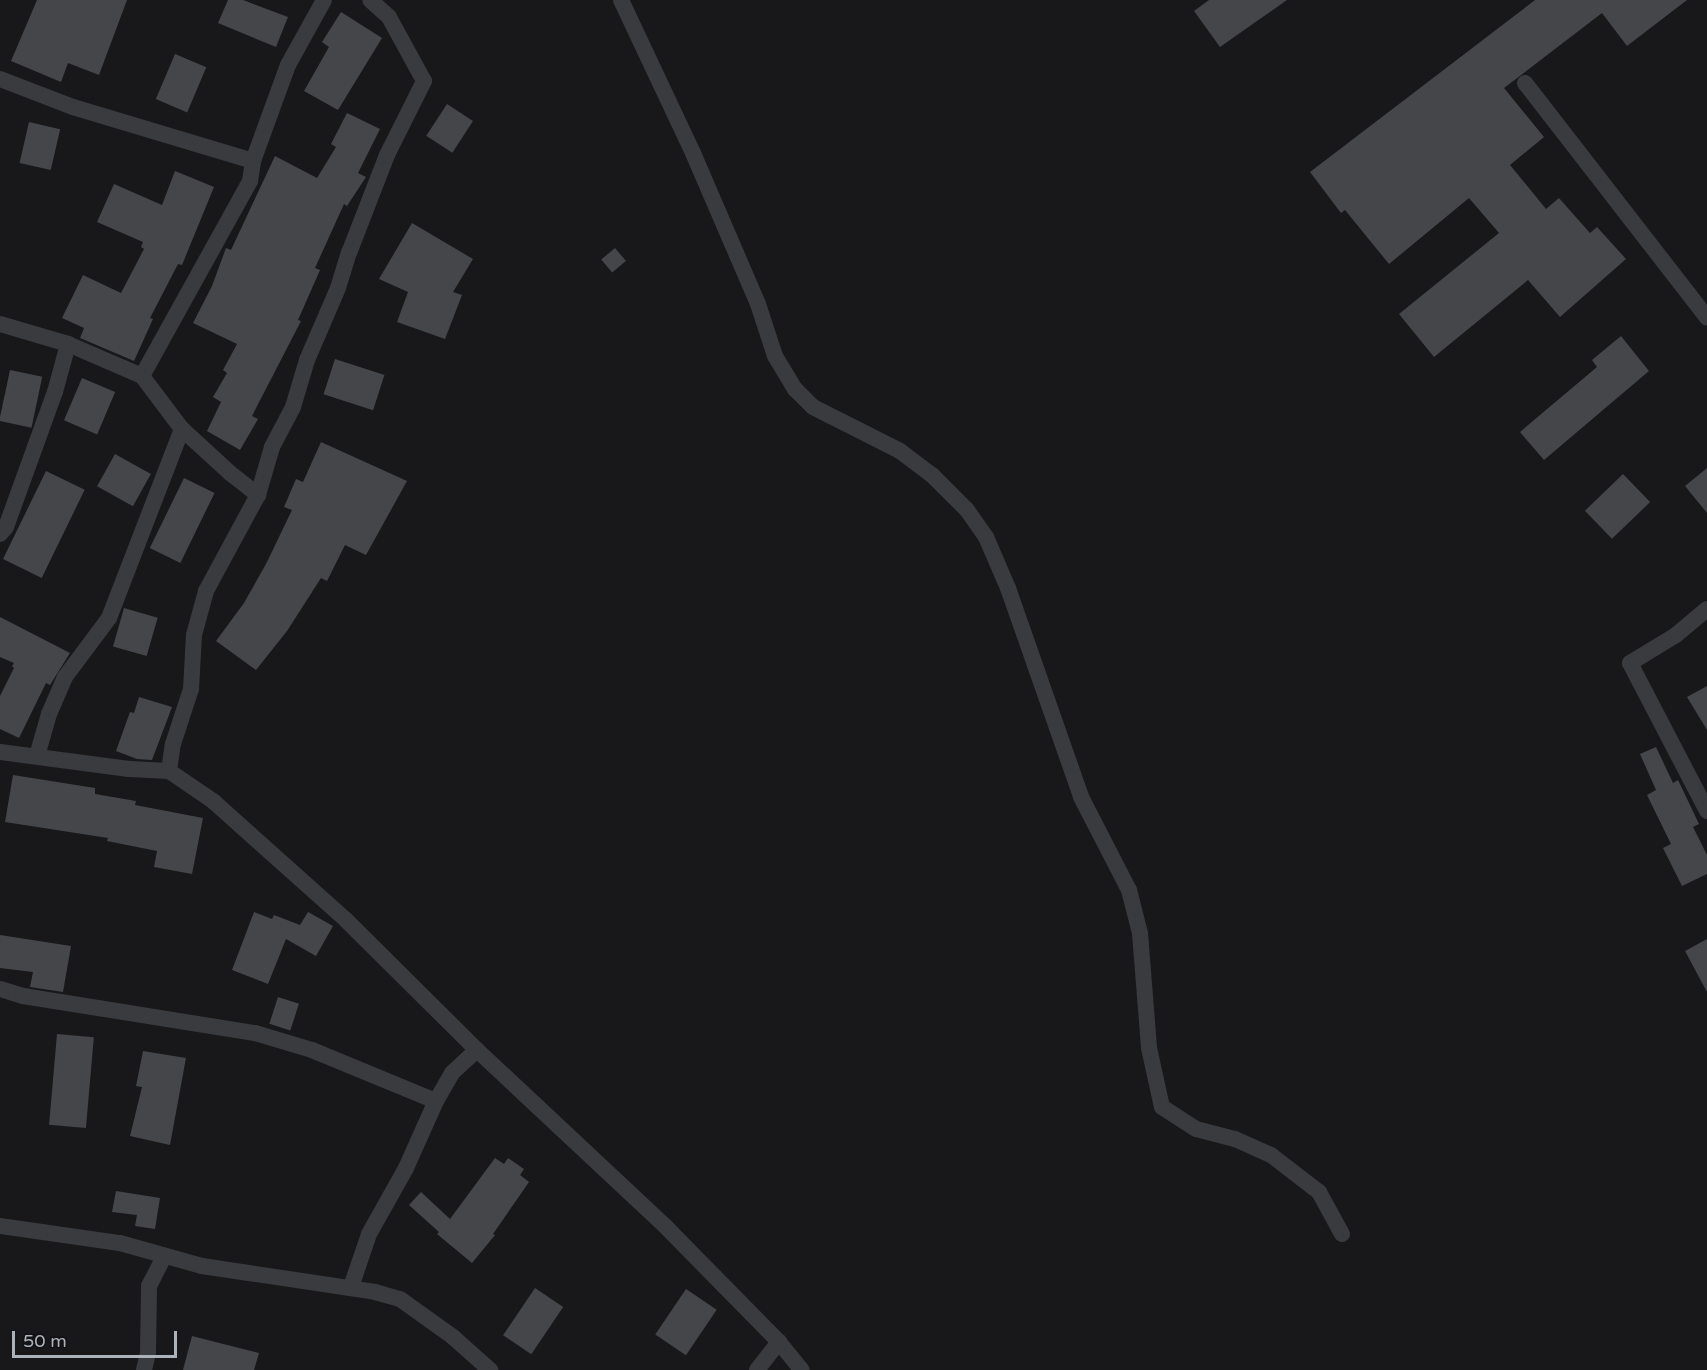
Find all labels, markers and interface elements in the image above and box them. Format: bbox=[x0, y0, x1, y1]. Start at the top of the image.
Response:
scale bar bbox=[15, 1319, 180, 1357]
text: 50 m bbox=[23, 1330, 67, 1352]

